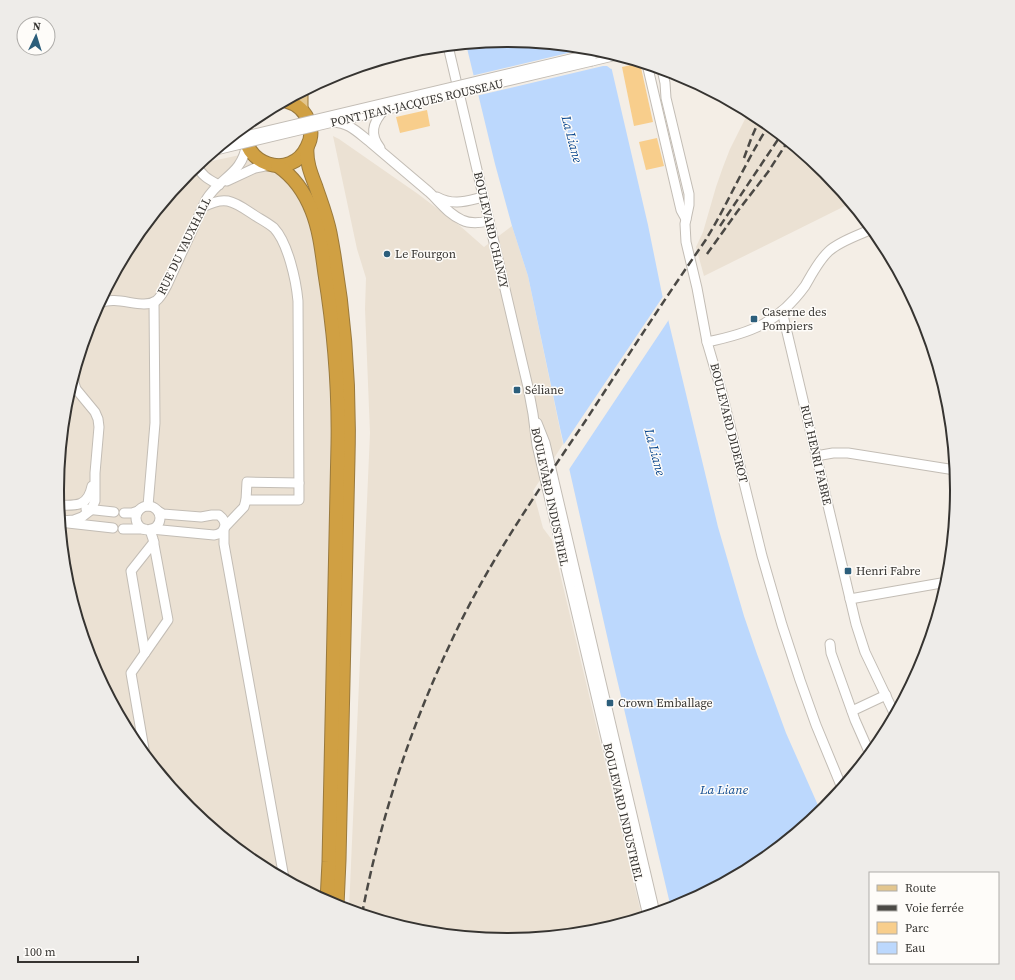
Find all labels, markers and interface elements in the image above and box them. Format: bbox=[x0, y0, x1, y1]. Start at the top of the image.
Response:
north arrow bbox=[16, 16, 56, 56]
text: N bbox=[32, 19, 41, 34]
street label: PONT JEAN-JACQUES ROUSSEAU bbox=[329, 75, 505, 131]
water label: La Liane bbox=[557, 113, 587, 165]
street label: BOULEVARD CHANZY bbox=[470, 170, 512, 290]
street label: RUE DU VAUXHALL bbox=[153, 194, 215, 298]
place label: Le Fourgon bbox=[395, 246, 456, 262]
marker: Le Fourgon bbox=[382, 249, 392, 259]
place label: Caserne des Pompiers bbox=[762, 304, 826, 334]
marker: Caserne des Pompiers bbox=[749, 314, 759, 324]
street label: BOULEVARD DIDEROT bbox=[706, 361, 752, 485]
place label: Séliane bbox=[525, 382, 564, 398]
marker: Séliane bbox=[512, 385, 522, 395]
street label: RUE HENRI FABRE bbox=[797, 403, 835, 507]
street label: BOULEVARD INDUSTRIEL bbox=[527, 426, 573, 568]
water label: La Liane bbox=[640, 426, 670, 478]
place label: Henri Fabre bbox=[856, 563, 921, 579]
marker: Henri Fabre bbox=[843, 566, 853, 576]
place label: Crown Emballage bbox=[618, 695, 713, 711]
marker: Crown Emballage bbox=[605, 698, 615, 708]
street label: BOULEVARD INDUSTRIEL bbox=[599, 741, 647, 883]
water label: La Liane bbox=[699, 781, 749, 798]
legend bbox=[869, 872, 999, 964]
text: Route bbox=[905, 880, 936, 896]
text: Voie ferrée bbox=[905, 900, 964, 916]
text: Parc bbox=[905, 920, 929, 936]
scale bar bbox=[18, 938, 138, 964]
text: Eau bbox=[905, 940, 925, 956]
text: 100 m bbox=[24, 944, 56, 960]

